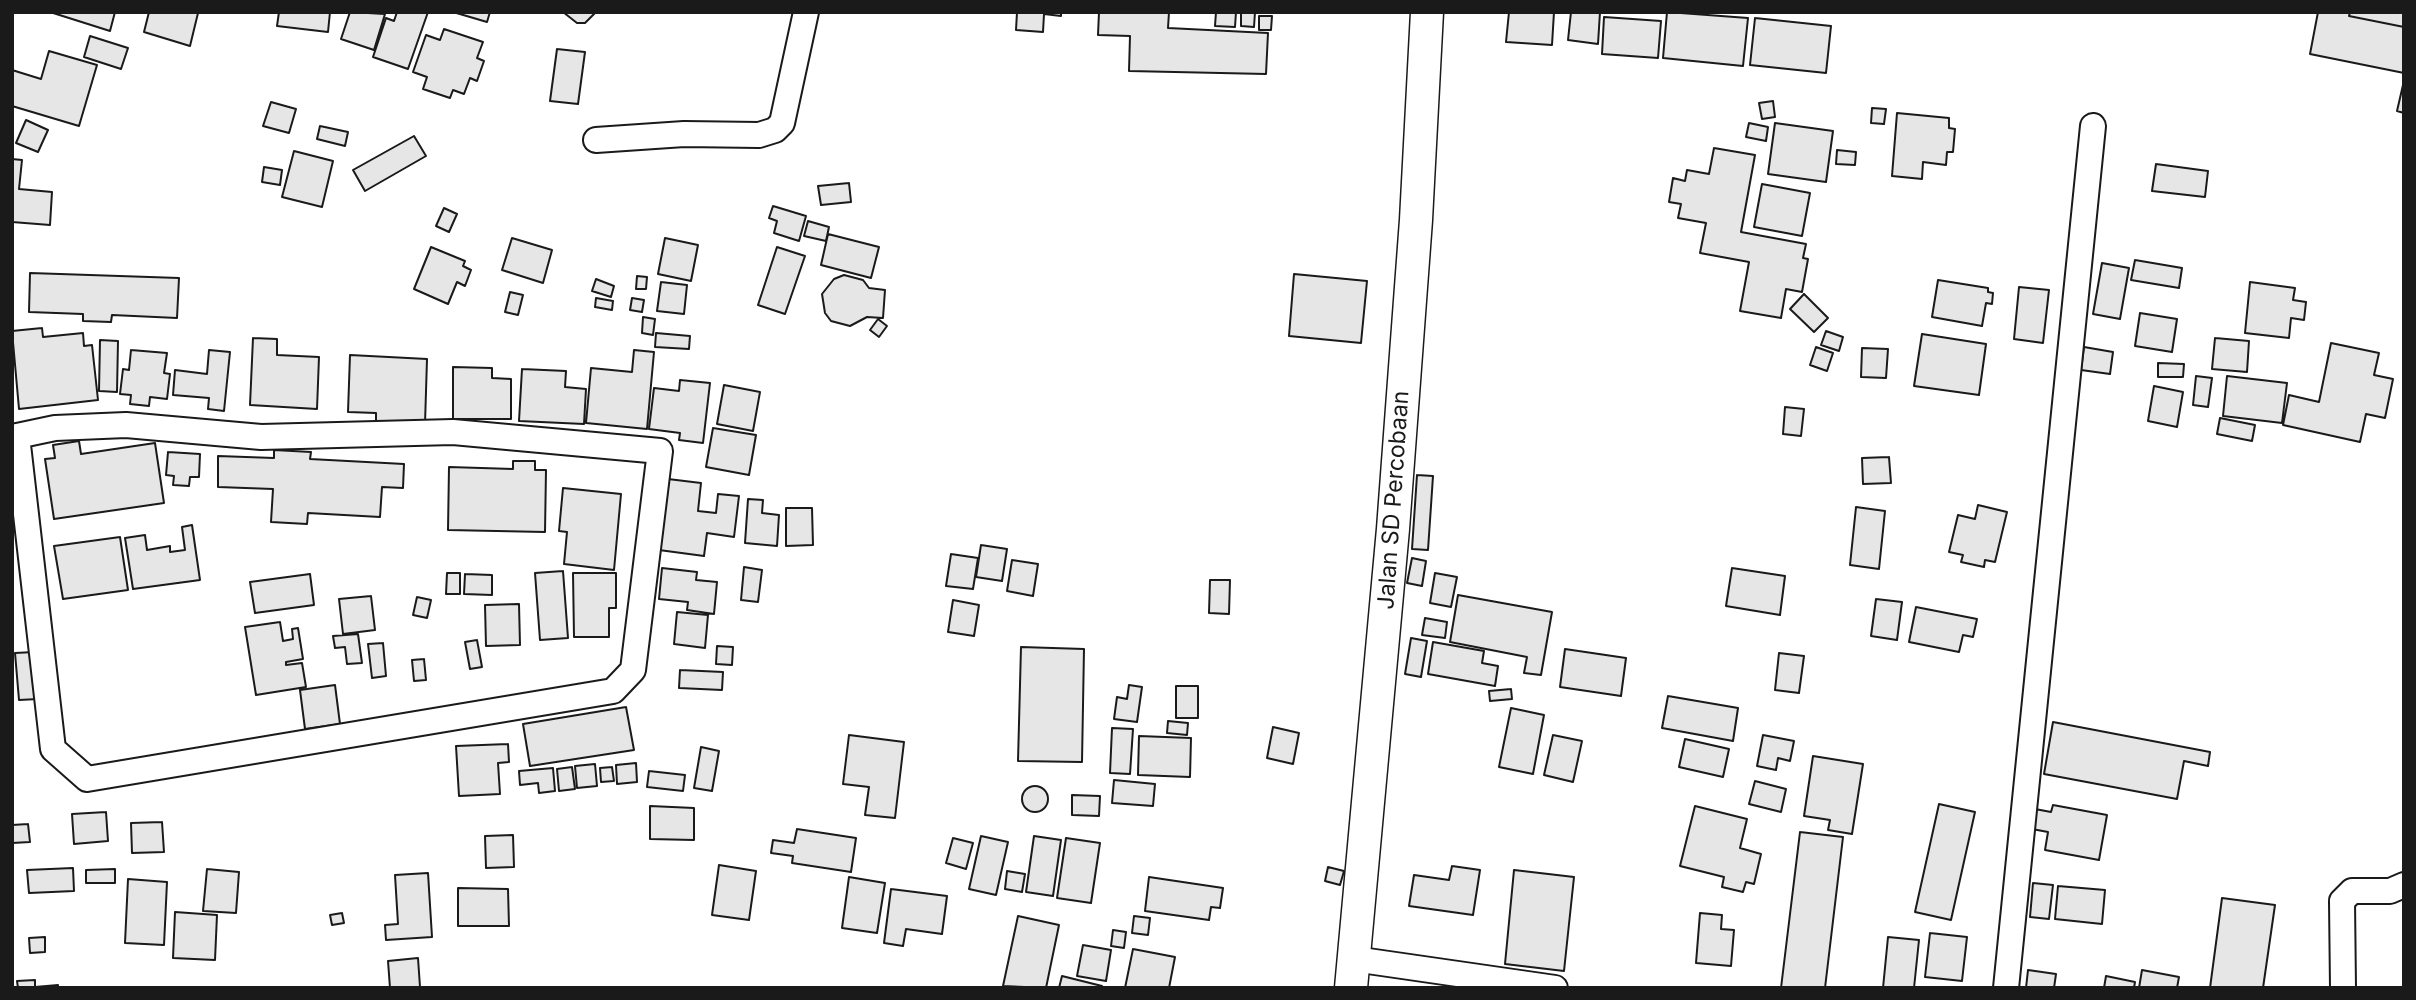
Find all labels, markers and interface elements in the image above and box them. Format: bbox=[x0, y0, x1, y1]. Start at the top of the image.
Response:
street label: Jalan SD Percobaan bbox=[1373, 390, 1415, 610]

